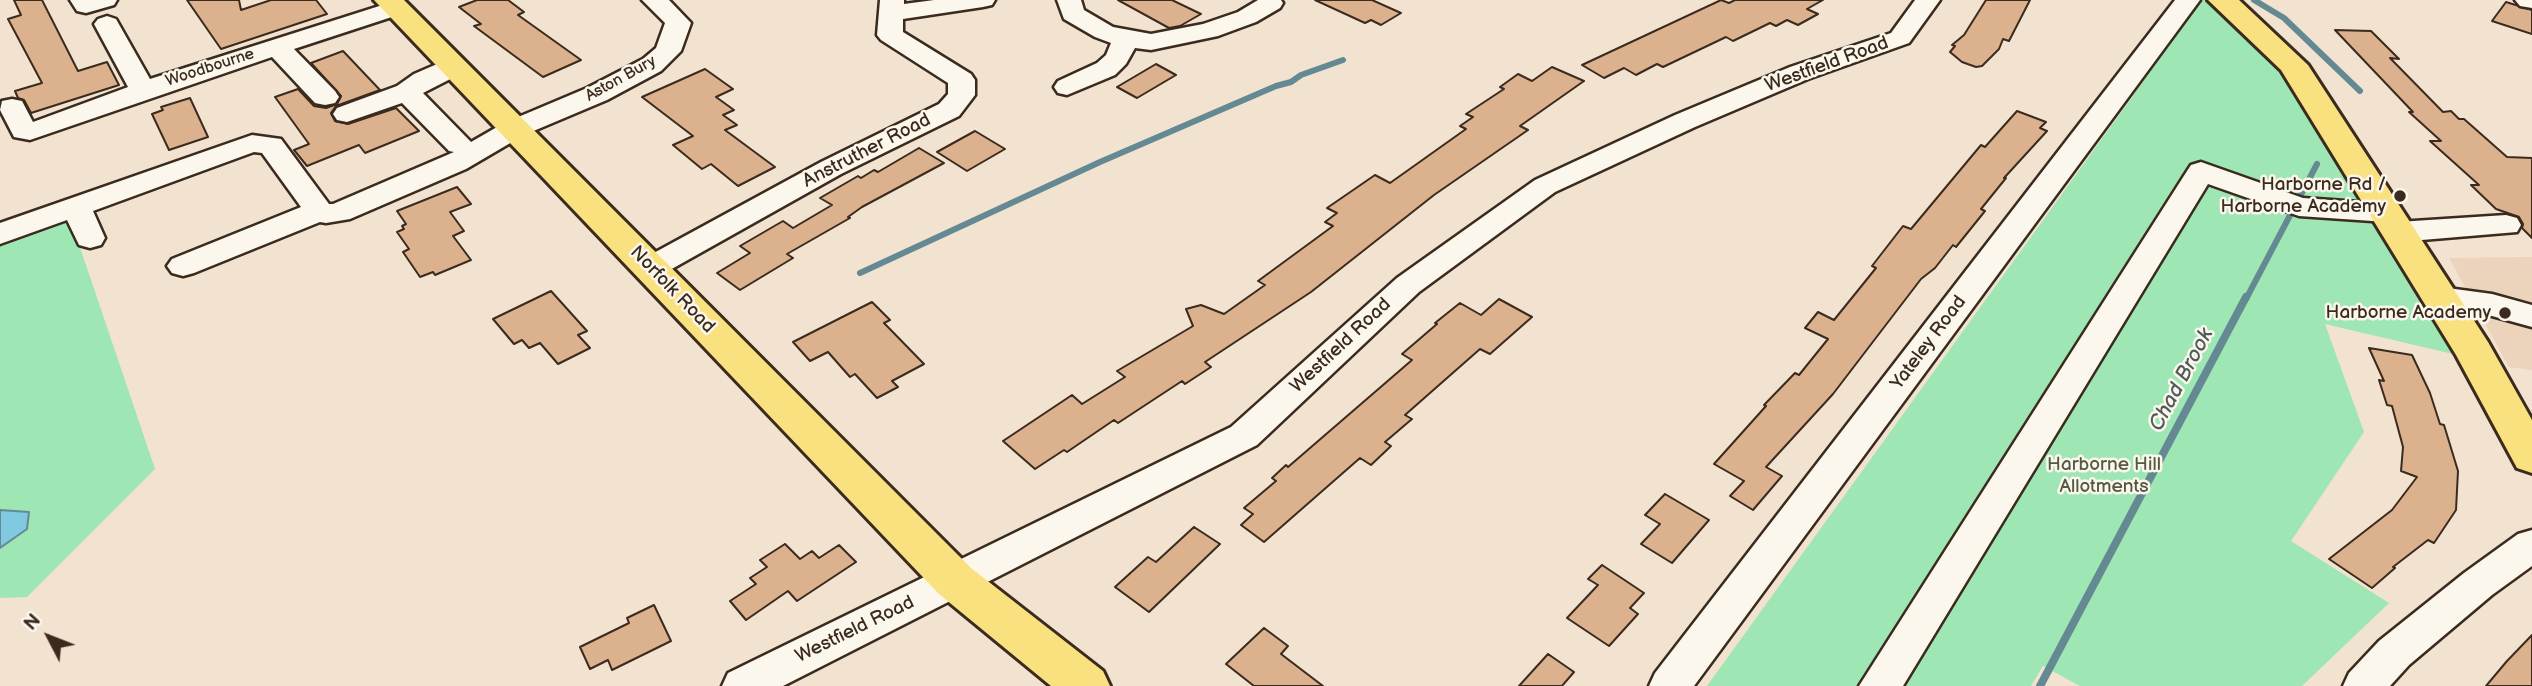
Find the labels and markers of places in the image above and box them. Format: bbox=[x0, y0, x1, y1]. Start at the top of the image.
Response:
place label: Harborne Rd / Harborne Academy bbox=[2220, 174, 2386, 218]
marker: Harborne Rd / Harborne Academy bbox=[2392, 188, 2408, 204]
place label: Harborne Academy bbox=[2325, 302, 2491, 324]
marker: Harborne Academy bbox=[2497, 305, 2513, 321]

